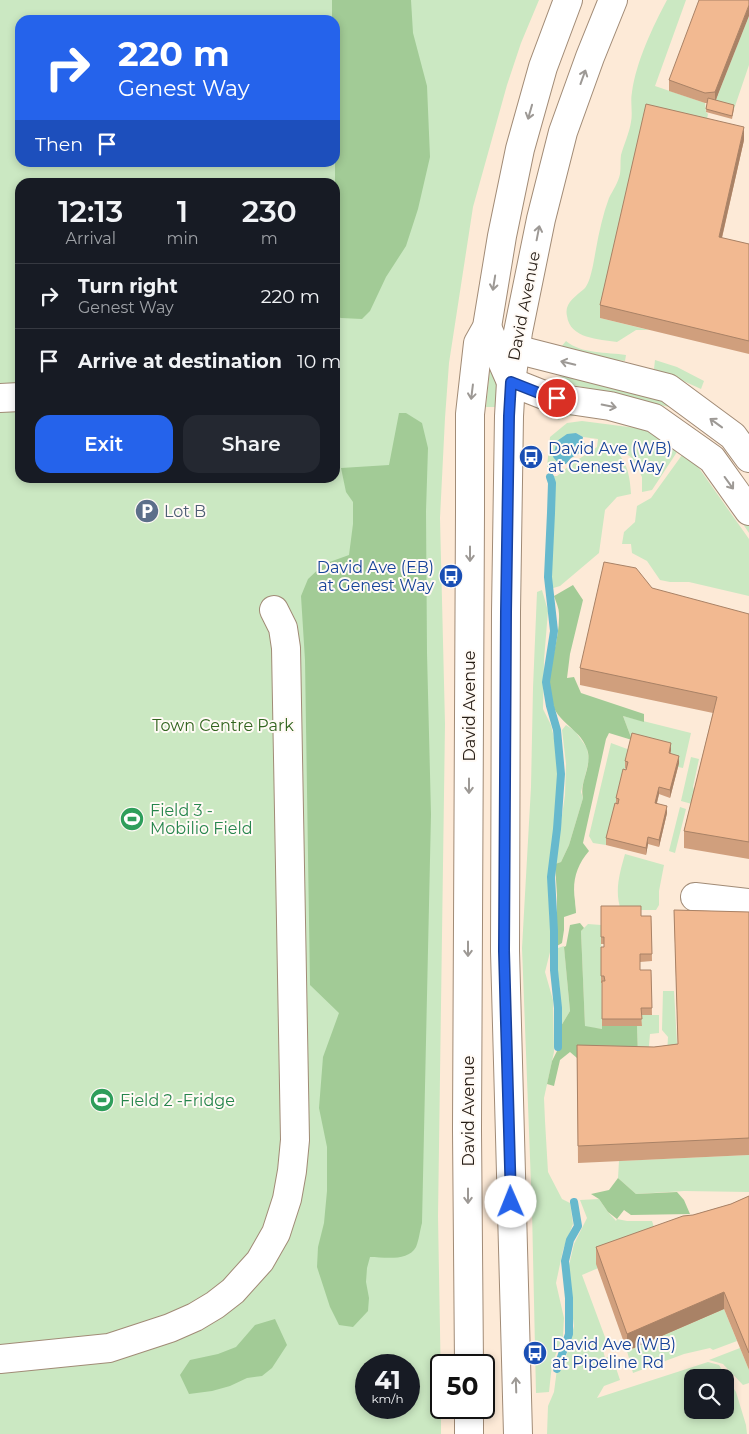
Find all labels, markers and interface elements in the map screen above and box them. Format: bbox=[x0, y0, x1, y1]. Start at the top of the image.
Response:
text: 220 m bbox=[118, 32, 230, 75]
icon: right bbox=[35, 35, 100, 100]
one-way arrow bbox=[579, 70, 588, 85]
text: Genest Way bbox=[118, 75, 250, 102]
one-way arrow bbox=[525, 104, 534, 120]
icon: arrive bbox=[93, 130, 121, 158]
text: Then bbox=[35, 133, 83, 156]
text: 12:13 bbox=[58, 193, 123, 230]
text: 1 bbox=[177, 193, 188, 230]
text: 230 bbox=[242, 193, 297, 230]
one-way arrow bbox=[534, 225, 543, 241]
text: Arrival bbox=[65, 229, 116, 248]
text: min bbox=[166, 229, 199, 248]
text: m bbox=[261, 229, 278, 248]
street label: David Avenue bbox=[504, 250, 544, 362]
one-way arrow bbox=[489, 274, 499, 290]
text: Turn right bbox=[78, 275, 178, 298]
icon: right bbox=[35, 282, 63, 310]
text: 220 m bbox=[261, 285, 320, 308]
text: Genest Way bbox=[78, 298, 174, 317]
icon: arrive bbox=[35, 347, 63, 375]
text: Arrive at destination bbox=[78, 350, 282, 373]
text: 10 m bbox=[297, 350, 342, 373]
one-way arrow bbox=[561, 358, 577, 367]
pin bbox=[536, 377, 578, 419]
one-way arrow bbox=[467, 383, 477, 399]
icon: arrive bbox=[543, 384, 571, 412]
one-way arrow bbox=[600, 402, 616, 411]
button: Exit bbox=[35, 415, 173, 473]
button: Share bbox=[183, 415, 320, 473]
one-way arrow bbox=[709, 418, 723, 428]
place label: David Ave (WB) at Genest Way bbox=[548, 439, 672, 476]
bus stop icon: David Ave (WB) at Genest Way bbox=[518, 444, 544, 470]
one-way arrow bbox=[724, 476, 734, 490]
parking icon: Lot B bbox=[134, 498, 160, 524]
place label: Lot B bbox=[164, 502, 206, 521]
one-way arrow bbox=[465, 546, 475, 562]
place label: David Ave (EB) at Genest Way bbox=[317, 558, 434, 595]
bus stop icon: David Ave (EB) at Genest Way bbox=[438, 563, 464, 589]
street label: David Avenue bbox=[460, 651, 479, 761]
park label: Town Centre Park bbox=[152, 716, 294, 735]
one-way arrow bbox=[464, 778, 474, 794]
place label: Field 3 - Mobilio Field bbox=[150, 801, 253, 838]
sports icon: Field 3 - Mobilio Field bbox=[119, 806, 145, 832]
one-way arrow bbox=[463, 940, 473, 957]
street label: David Avenue bbox=[459, 1056, 478, 1166]
sports icon: Field 2 -Fridge bbox=[89, 1087, 115, 1113]
place label: Field 2 -Fridge bbox=[120, 1091, 235, 1110]
position arrow bbox=[484, 1175, 536, 1227]
one-way arrow bbox=[463, 1188, 473, 1204]
place label: David Ave (WB) at Pipeline Rd bbox=[552, 1335, 676, 1372]
bus stop icon: David Ave (WB) at Pipeline Rd bbox=[522, 1340, 548, 1366]
speed limit sign: 50 bbox=[430, 1354, 495, 1419]
text: 41 bbox=[374, 1365, 401, 1395]
map controls bbox=[684, 1369, 734, 1419]
button: search bbox=[684, 1369, 734, 1419]
one-way arrow bbox=[511, 1378, 521, 1394]
text: km/h bbox=[371, 1391, 404, 1406]

